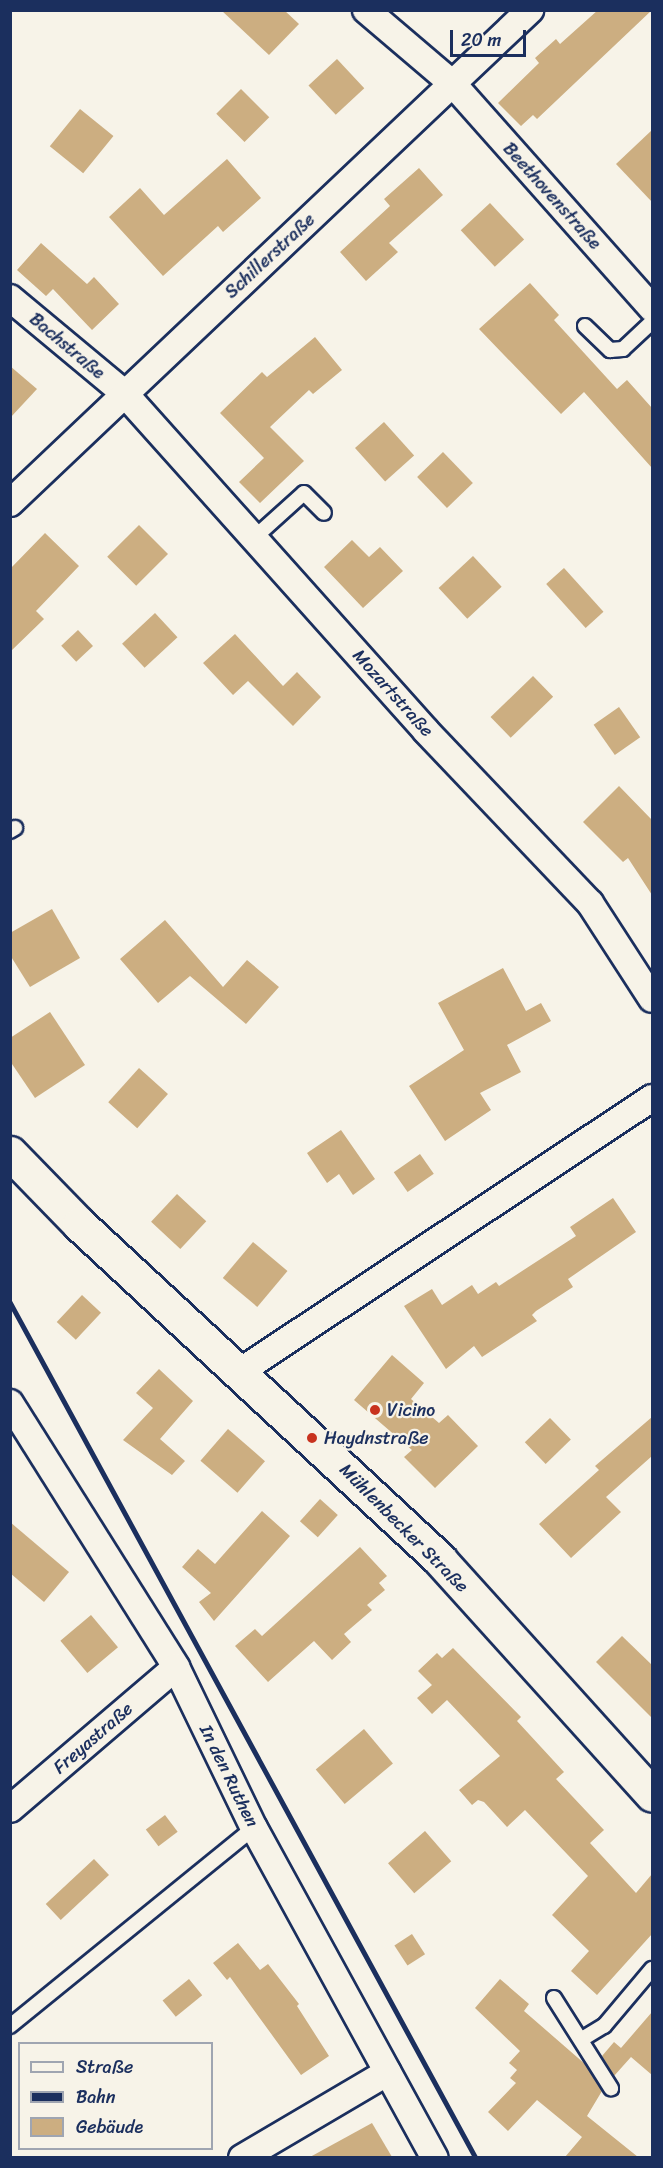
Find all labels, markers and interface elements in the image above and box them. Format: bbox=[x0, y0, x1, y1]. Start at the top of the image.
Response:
scale bar bbox=[453, 18, 530, 56]
text: 20 m bbox=[461, 24, 501, 56]
street label: Beethovenstraße bbox=[498, 138, 606, 254]
street label: Schillerstraße bbox=[221, 209, 319, 303]
street label: Bachstraße bbox=[25, 308, 109, 384]
street label: Mozartstraße bbox=[348, 645, 438, 741]
place label: Vicino bbox=[387, 1399, 435, 1421]
marker: Vicino bbox=[368, 1403, 382, 1417]
place label: Haydnstraße bbox=[324, 1427, 429, 1449]
marker: Haydnstraße bbox=[305, 1431, 319, 1445]
street label: Mühlenbecker Straße bbox=[335, 1459, 473, 1597]
street label: Freyastraße bbox=[49, 1698, 137, 1778]
street label: In den Ruthen bbox=[195, 1721, 263, 1831]
legend bbox=[18, 2042, 213, 2150]
text: Straße bbox=[76, 2051, 133, 2083]
text: Bahn bbox=[76, 2081, 116, 2113]
text: Gebäude bbox=[76, 2111, 143, 2143]

